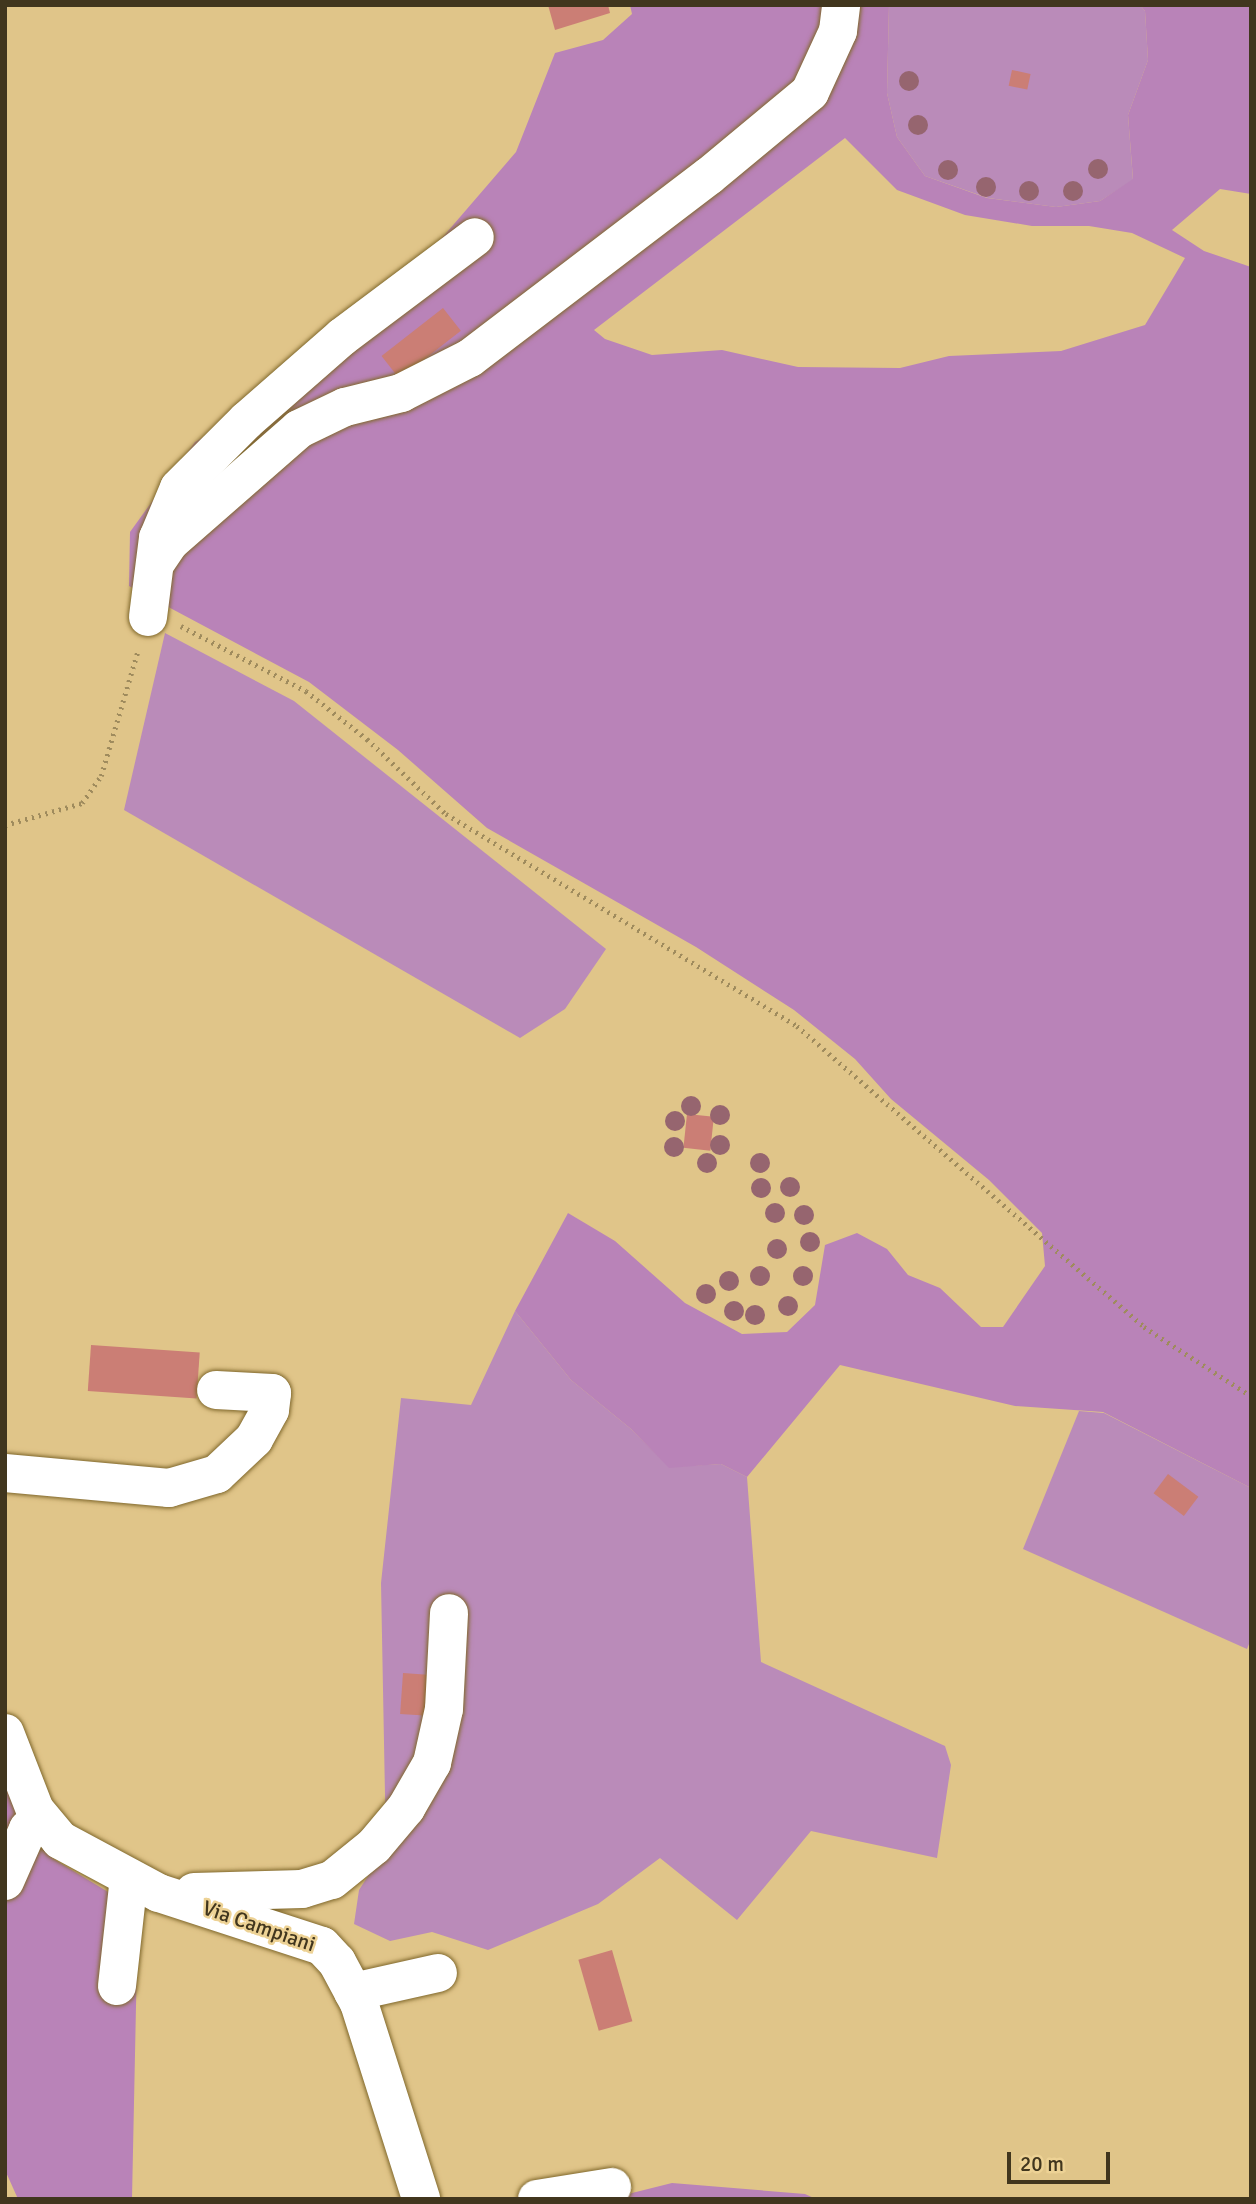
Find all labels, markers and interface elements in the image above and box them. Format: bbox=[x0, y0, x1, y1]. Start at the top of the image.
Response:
street label: Via Campiani bbox=[199, 1895, 319, 1957]
scale bar bbox=[1011, 2138, 1114, 2182]
text: 20 m bbox=[1020, 2151, 1064, 2177]

